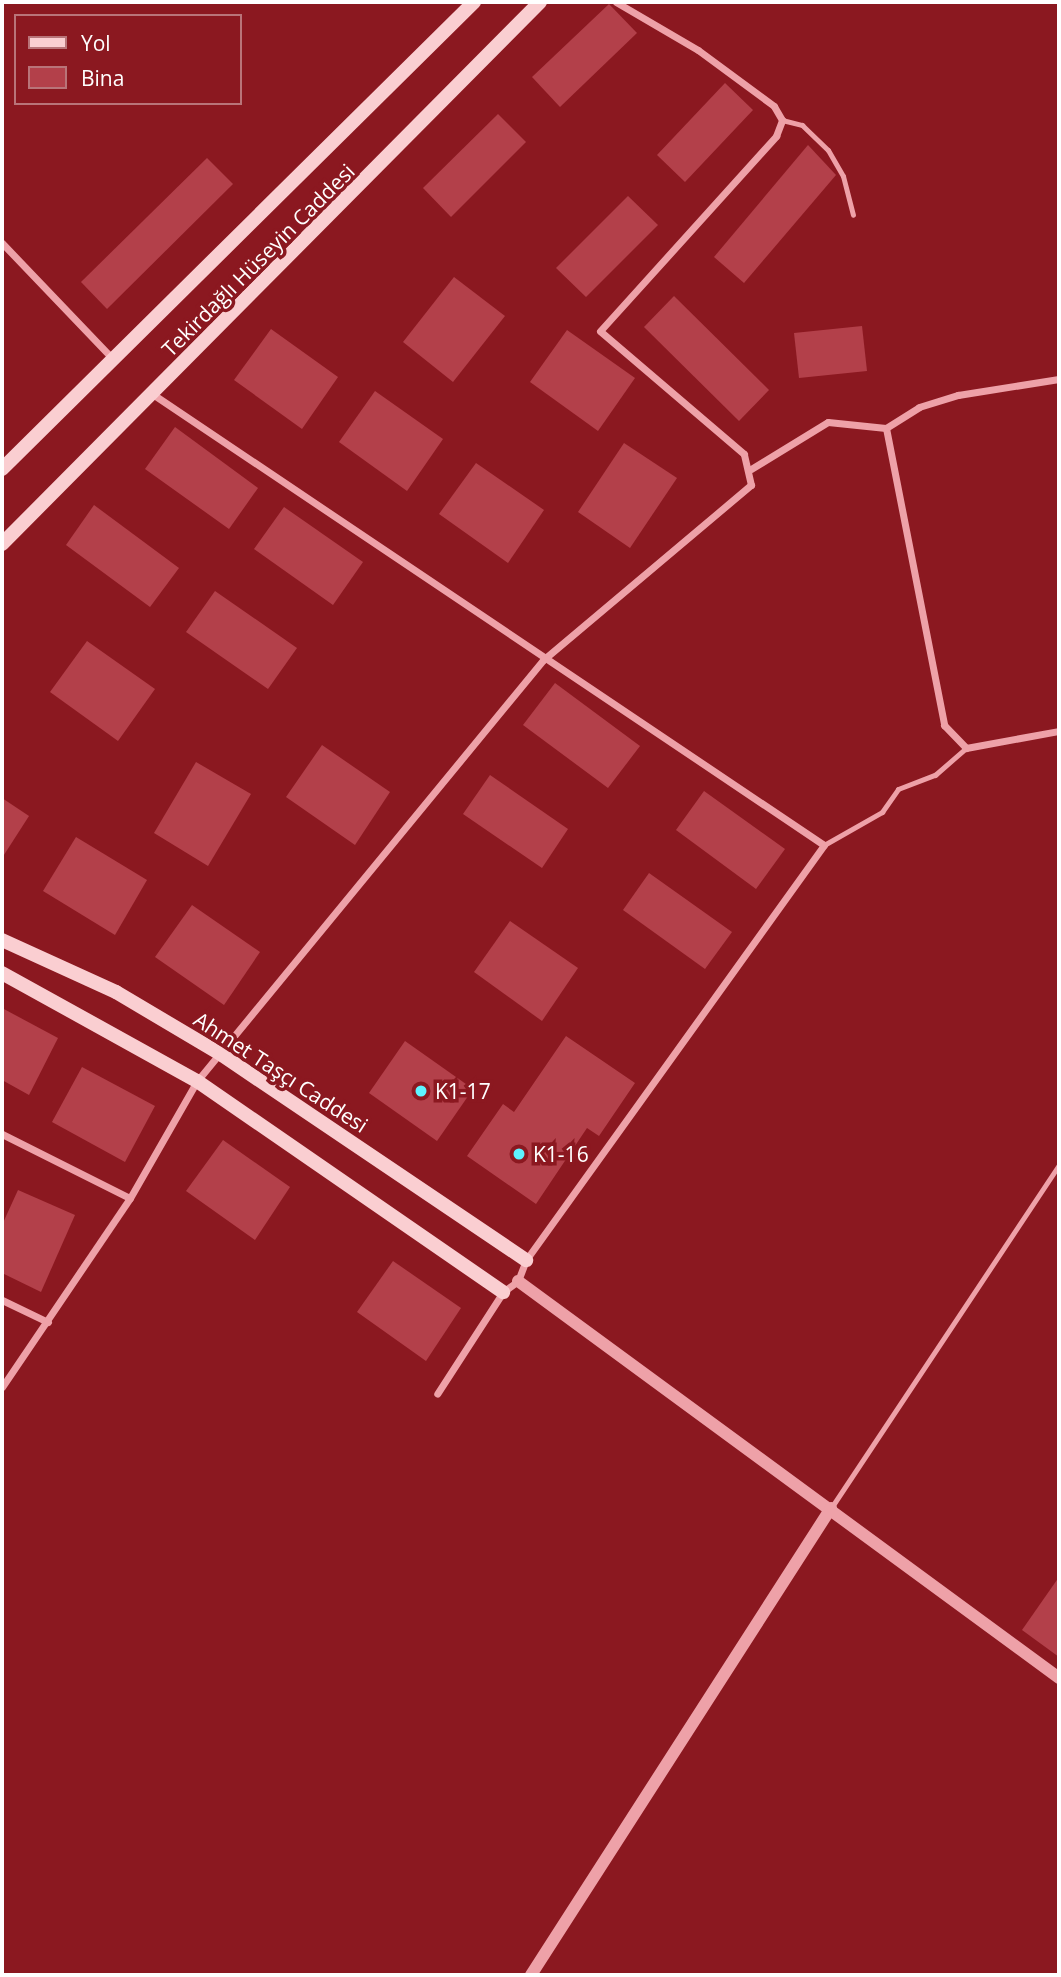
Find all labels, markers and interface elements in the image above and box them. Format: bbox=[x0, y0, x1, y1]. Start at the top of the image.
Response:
legend bbox=[14, 14, 242, 105]
text: Yol bbox=[81, 29, 111, 57]
text: Bina bbox=[81, 64, 124, 92]
street label: Tekirdağlı Hüseyin Caddesi bbox=[156, 158, 360, 362]
street label: Ahmet Taşçı Caddesi bbox=[189, 1006, 373, 1138]
place label: K1-17 bbox=[435, 1078, 491, 1104]
marker: K1-17 bbox=[413, 1083, 429, 1099]
place label: K1-16 bbox=[533, 1141, 589, 1167]
marker: K1-16 bbox=[511, 1146, 527, 1162]

